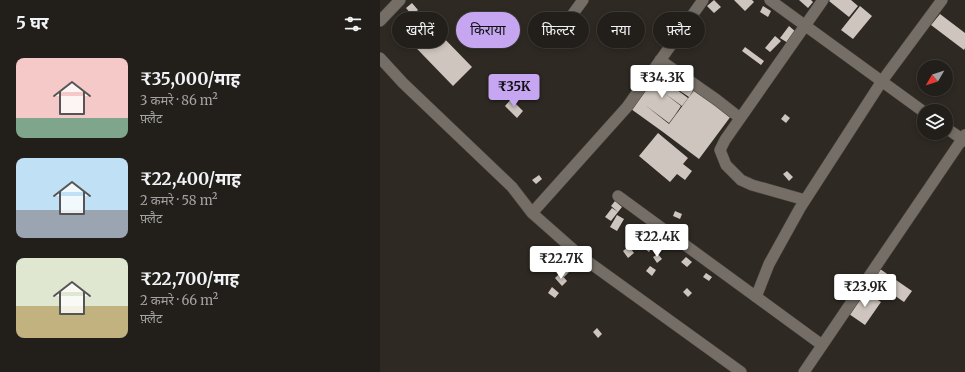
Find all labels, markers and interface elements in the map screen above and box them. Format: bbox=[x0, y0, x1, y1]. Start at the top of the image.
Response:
text: 5 घर bbox=[16, 12, 48, 34]
chip: खरीदें bbox=[392, 12, 448, 48]
chip: किराया bbox=[456, 12, 520, 48]
chip: फ़िल्टर bbox=[528, 12, 589, 48]
chip: नया bbox=[597, 12, 645, 48]
chip: फ़्लैट bbox=[653, 12, 705, 48]
icon: filters bbox=[342, 13, 364, 35]
north arrow bbox=[917, 60, 953, 96]
map controls bbox=[917, 60, 953, 140]
pin: ₹34.3K bbox=[629, 65, 695, 99]
text: ₹35,000/माह bbox=[140, 68, 240, 90]
text: ₹34.3K bbox=[640, 69, 684, 86]
icon: home bbox=[48, 74, 96, 122]
pin: ₹35K bbox=[490, 74, 538, 108]
text: ₹35K bbox=[498, 78, 530, 95]
text: 3 कमरे · 86 m² bbox=[140, 92, 218, 109]
button: layers bbox=[917, 104, 953, 140]
text: फ़्लैट bbox=[140, 110, 163, 127]
text: ₹22,400/माह bbox=[140, 168, 241, 190]
icon: home bbox=[48, 174, 96, 222]
text: 2 कमरे · 58 m² bbox=[140, 192, 218, 209]
text: फ़्लैट bbox=[140, 210, 163, 227]
pin: ₹22.4K bbox=[624, 224, 690, 258]
text: ₹22.4K bbox=[634, 228, 680, 245]
pin: ₹22.7K bbox=[528, 246, 594, 280]
text: ₹22.7K bbox=[539, 250, 583, 267]
text: ₹22,700/माह bbox=[140, 268, 239, 290]
icon: home bbox=[48, 274, 96, 322]
pin: ₹23.9K bbox=[832, 274, 898, 308]
text: ₹23.9K bbox=[843, 278, 887, 295]
text: 2 कमरे · 66 m² bbox=[140, 292, 218, 309]
text: फ़्लैट bbox=[140, 310, 163, 327]

